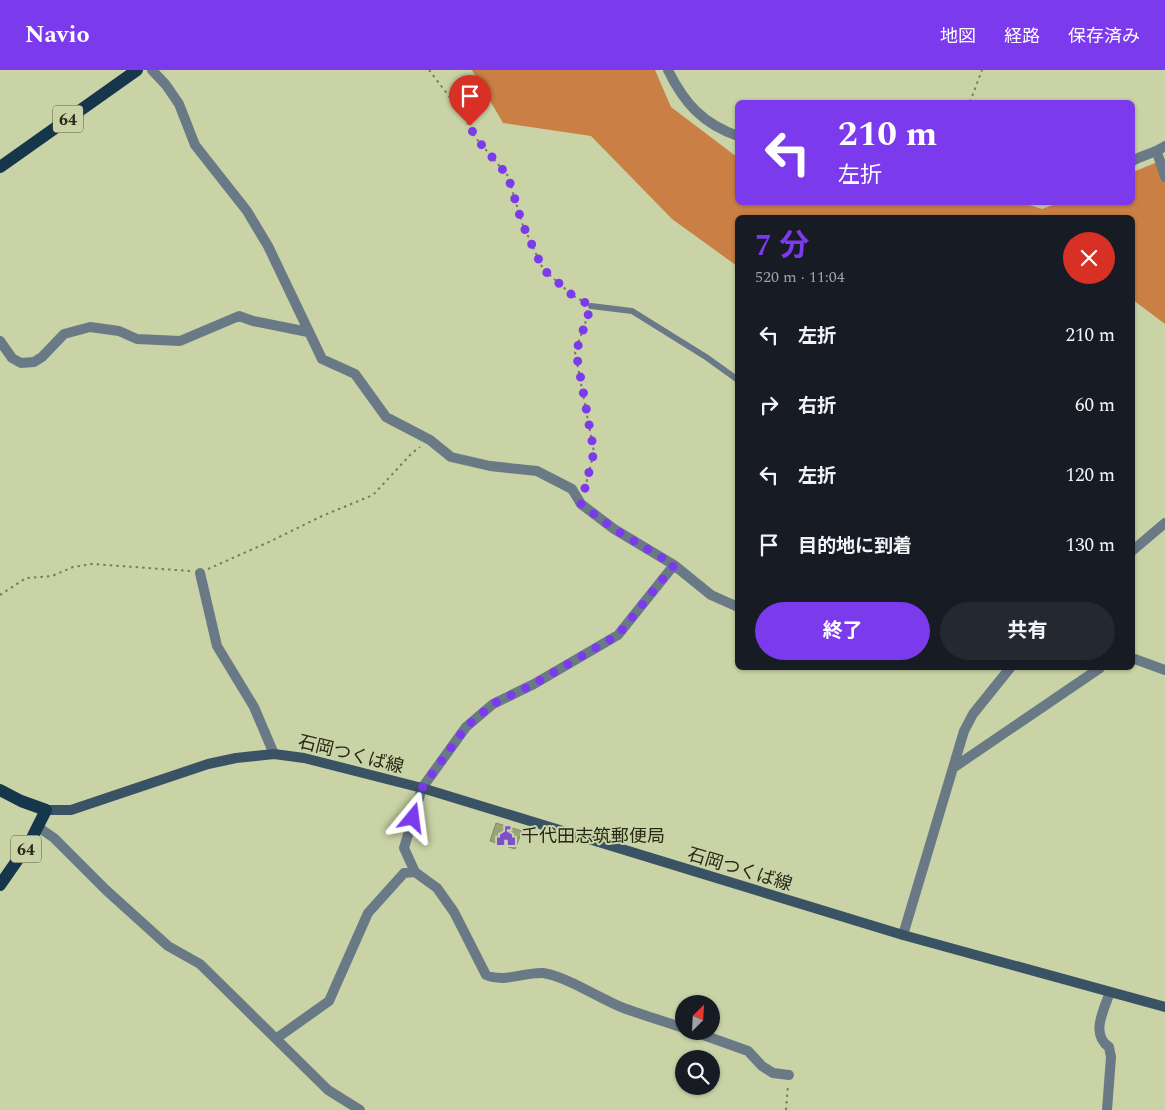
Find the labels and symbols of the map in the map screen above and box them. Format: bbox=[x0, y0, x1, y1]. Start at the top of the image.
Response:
pin bbox=[449, 75, 491, 126]
road number: 64 bbox=[53, 106, 83, 132]
street label: 石岡つくば線 bbox=[295, 728, 407, 781]
position arrow bbox=[386, 791, 438, 843]
place label: 千代田志筑郵便局 bbox=[521, 823, 665, 850]
public building icon: 千代田志筑郵便局 bbox=[495, 825, 517, 847]
road number: 64 bbox=[11, 836, 41, 862]
street label: 石岡つくば線 bbox=[684, 841, 795, 898]
north arrow bbox=[675, 995, 720, 1040]

